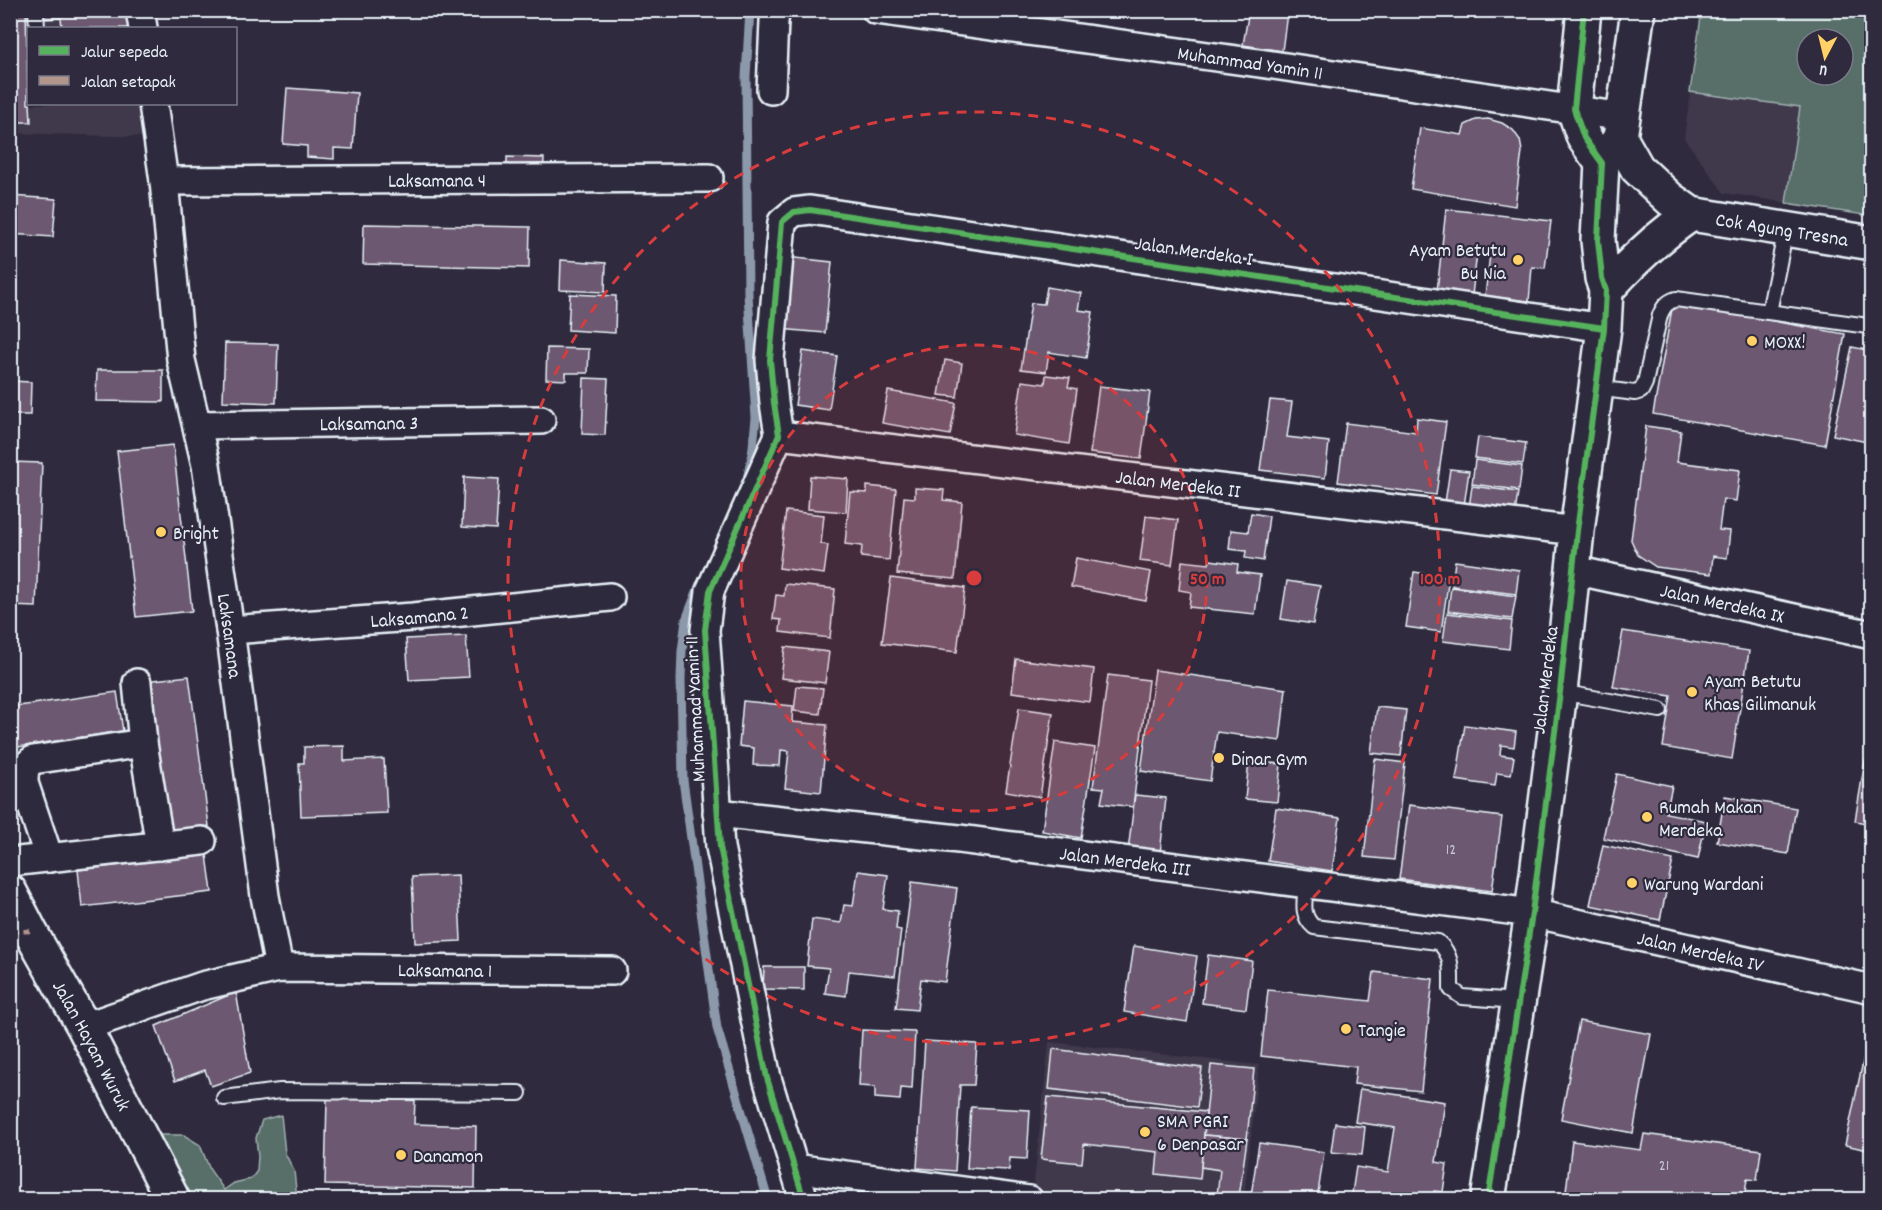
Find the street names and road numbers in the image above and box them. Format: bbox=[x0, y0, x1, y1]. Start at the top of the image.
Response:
street label: Muhammad Yamin 11 bbox=[1176, 41, 1325, 89]
street label: Laksamana 4 bbox=[388, 168, 486, 197]
street label: Cok Agung Tresna bbox=[1713, 207, 1850, 256]
street label: Jalan Merdeka I bbox=[1133, 231, 1255, 275]
street label: Laksamana 3 bbox=[319, 411, 419, 440]
street label: Jalan Merdeka II bbox=[1114, 465, 1242, 507]
street label: Jalan Merdeka IX bbox=[1657, 578, 1787, 632]
street label: Laksamana bbox=[208, 592, 247, 681]
street label: Laksamana 2 bbox=[370, 600, 470, 637]
street label: Jalan Merdeka bbox=[1526, 624, 1568, 736]
street label: Muhammad Yamin 11 bbox=[679, 635, 715, 783]
street label: Jalan Merdeka III bbox=[1058, 841, 1192, 886]
street label: Jalan Merdeka IV bbox=[1634, 926, 1766, 981]
street label: Laksamana 1 bbox=[398, 958, 492, 987]
street label: Jalan Hayam Wuruk bbox=[44, 976, 136, 1117]

